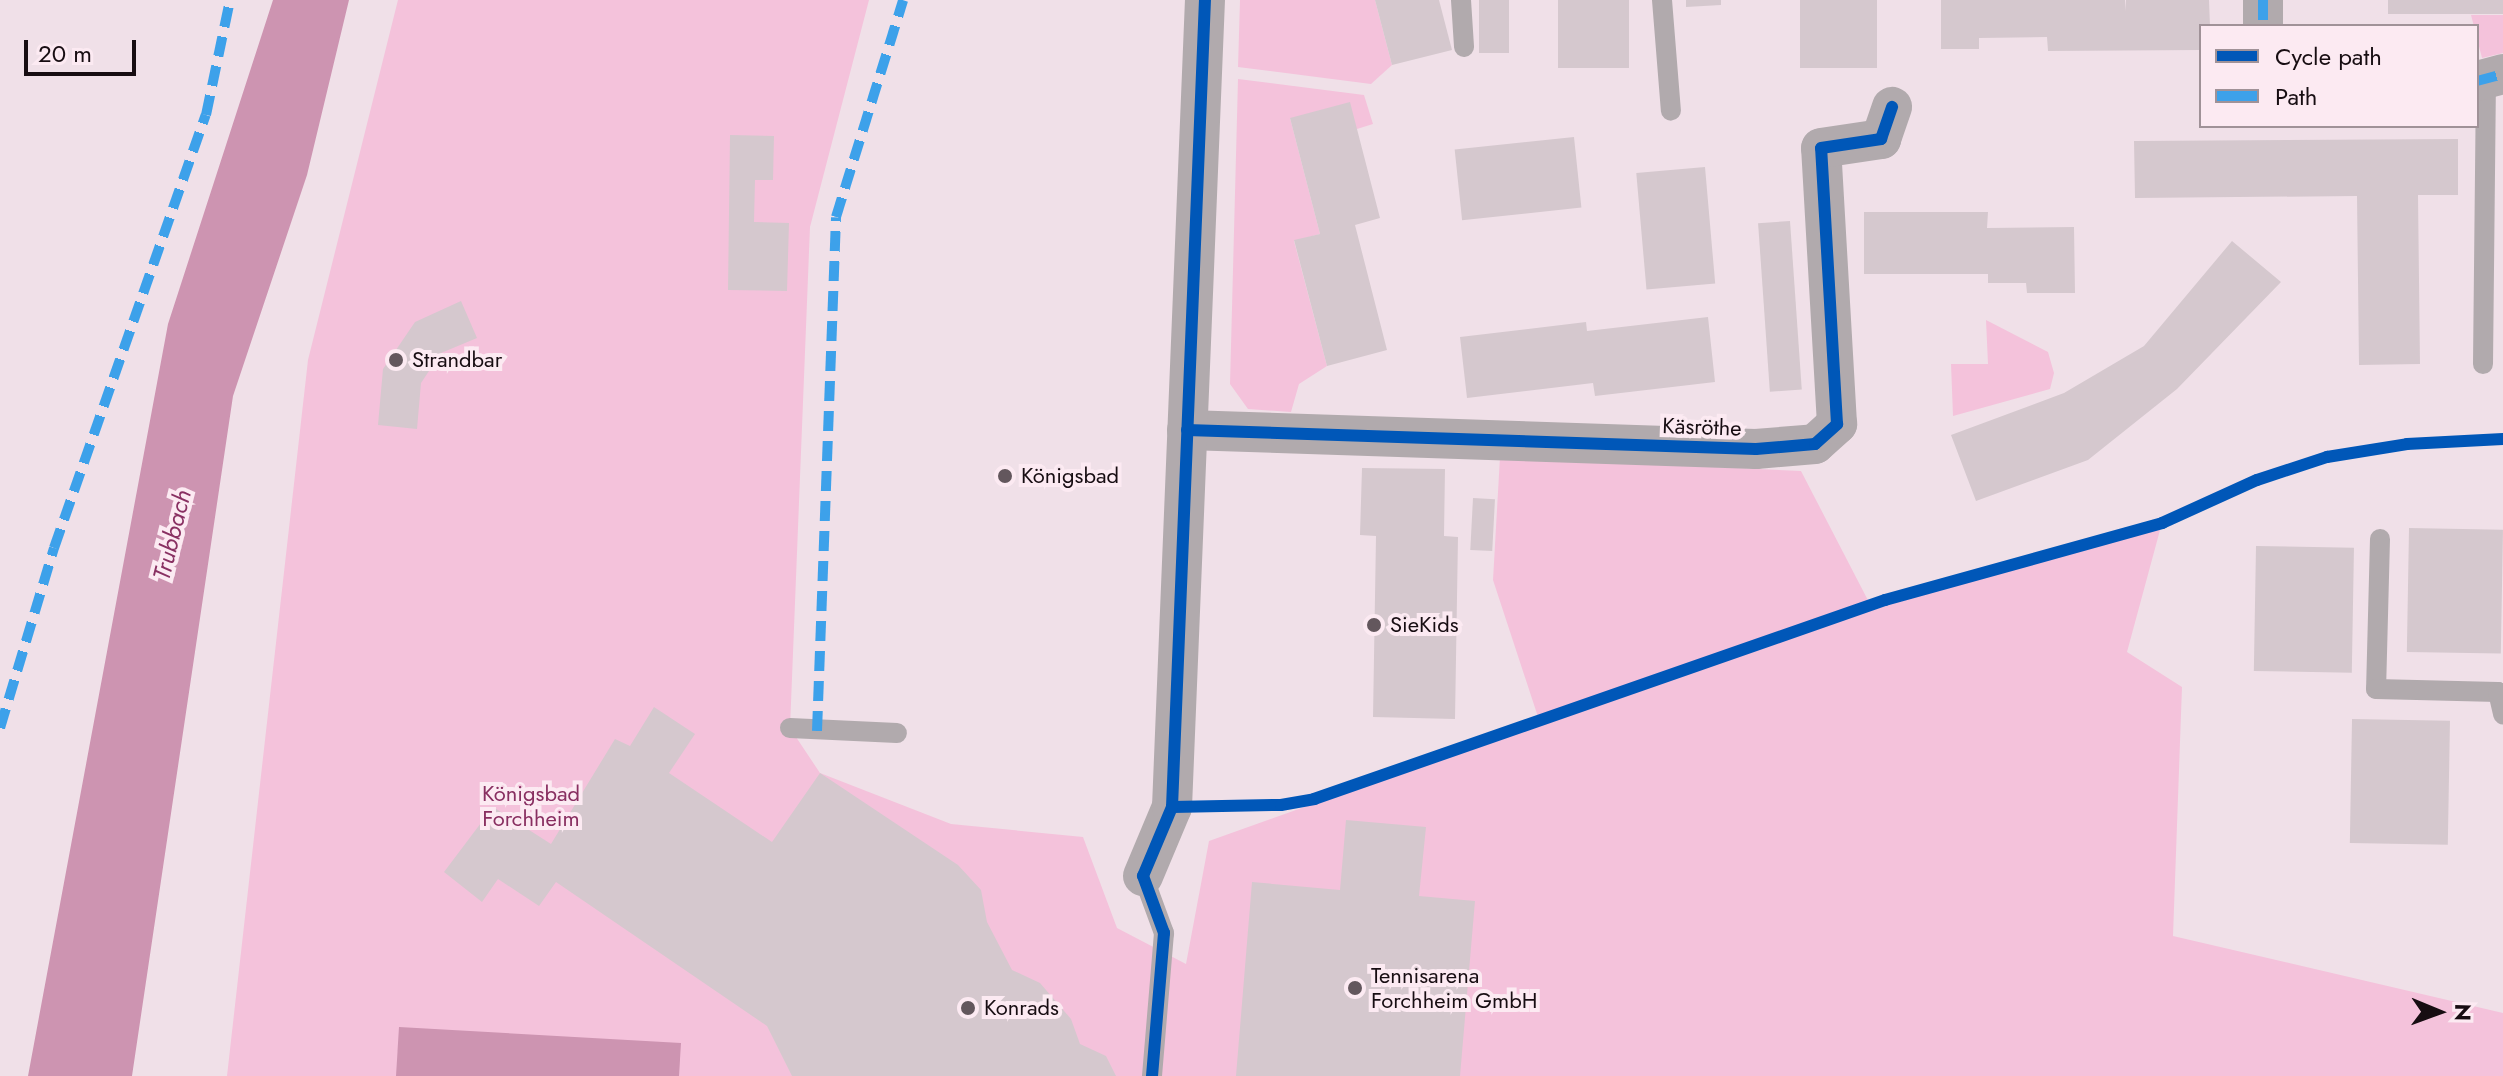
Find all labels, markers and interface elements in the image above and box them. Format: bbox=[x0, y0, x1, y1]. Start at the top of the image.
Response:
scale bar bbox=[28, 24, 140, 74]
legend bbox=[2199, 24, 2479, 128]
text: 20 m bbox=[38, 36, 92, 71]
text: Cycle path bbox=[2275, 39, 2382, 74]
text: Path bbox=[2275, 79, 2317, 114]
place label: Strandbar bbox=[412, 347, 502, 373]
marker: Strandbar bbox=[387, 351, 405, 369]
street label: Käsröthe bbox=[1662, 412, 1742, 442]
place label: Königsbad bbox=[1021, 463, 1119, 489]
marker: Königsbad bbox=[996, 467, 1014, 485]
water label: Trubbach bbox=[147, 487, 197, 583]
place label: SieKids bbox=[1390, 612, 1459, 638]
marker: SieKids bbox=[1365, 616, 1383, 634]
park label: Königsbad Forchheim bbox=[482, 780, 580, 832]
place label: Tennisarena Forchheim GmbH bbox=[1371, 962, 1537, 1014]
north arrow bbox=[2399, 972, 2479, 1052]
marker: Tennisarena Forchheim GmbH bbox=[1346, 979, 1364, 997]
place label: Konrads bbox=[984, 995, 1059, 1021]
marker: Konrads bbox=[959, 999, 977, 1017]
text: N bbox=[2447, 1003, 2479, 1021]

